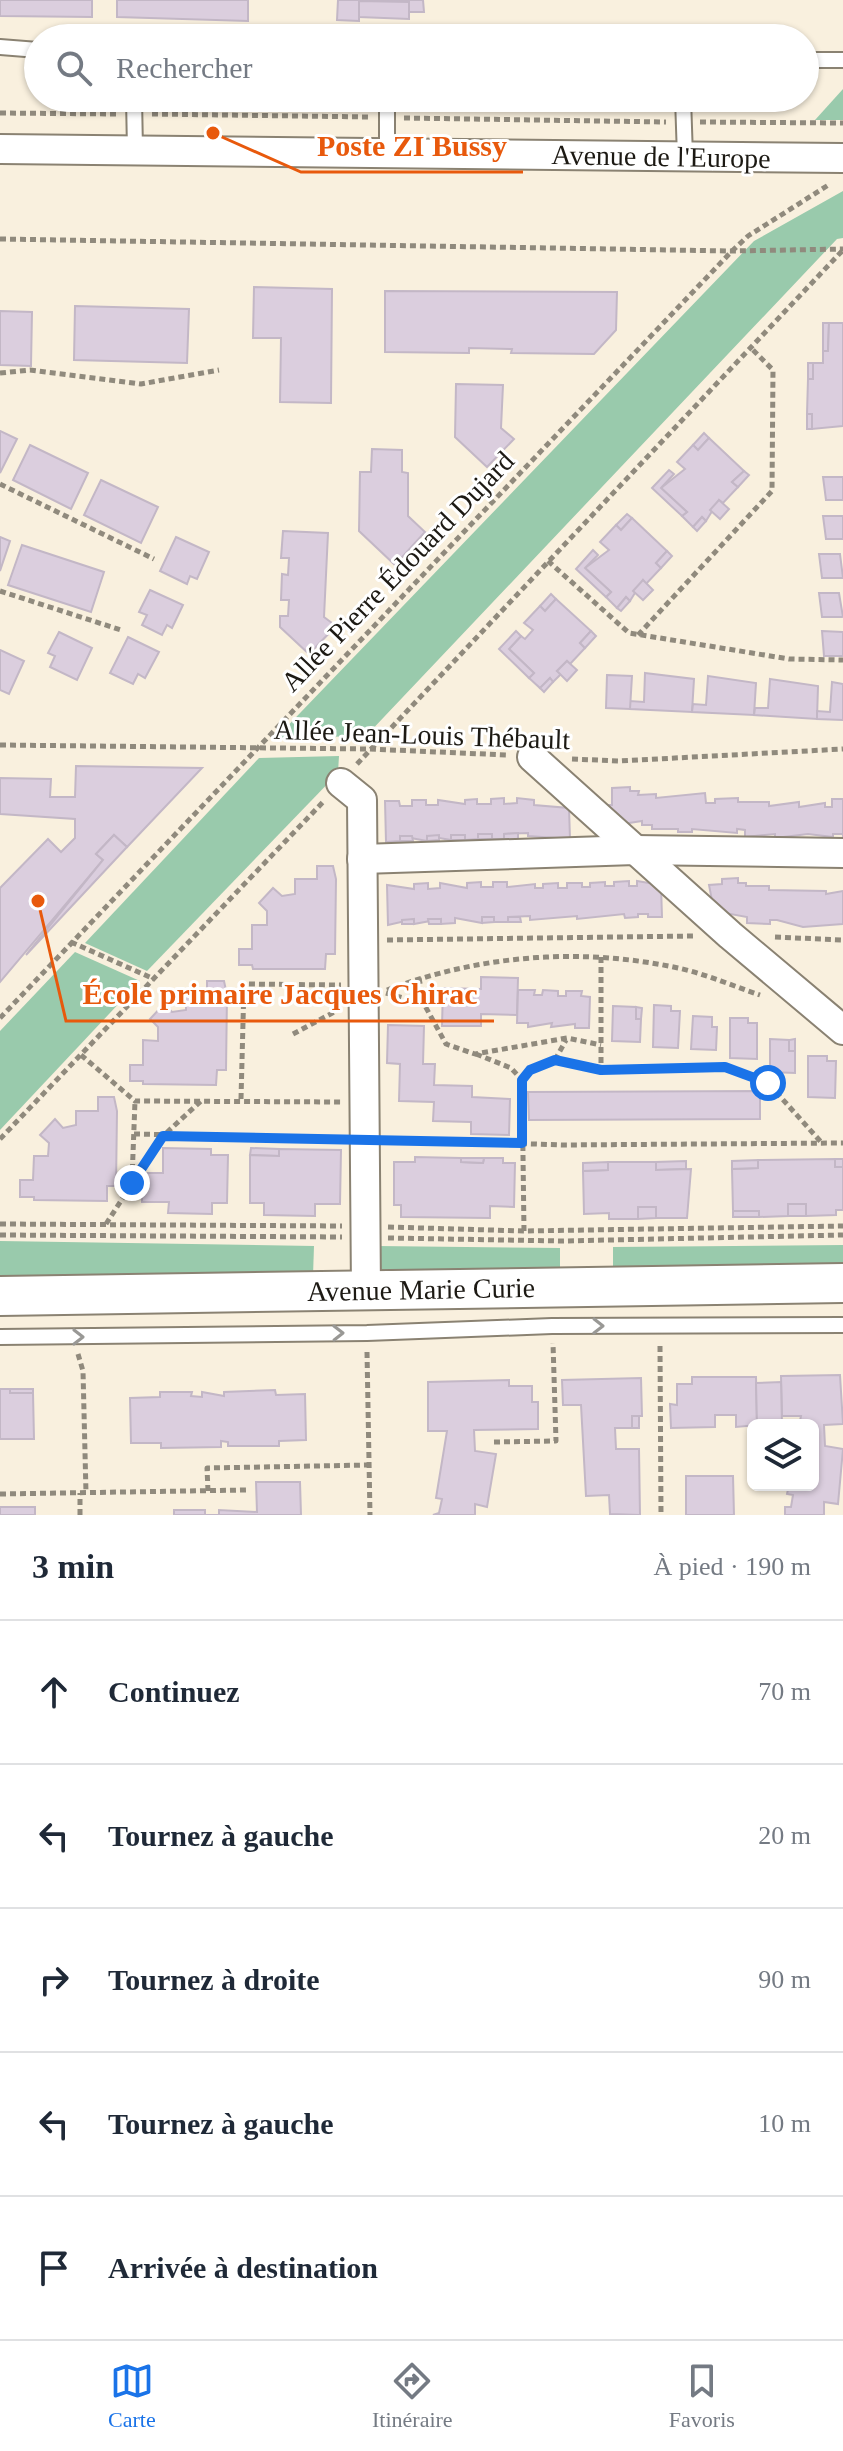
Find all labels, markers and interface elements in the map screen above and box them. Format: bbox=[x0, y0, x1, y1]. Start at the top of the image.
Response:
search box bbox=[24, 24, 819, 112]
icon: search bbox=[52, 46, 96, 90]
text: Rechercher bbox=[116, 51, 253, 84]
callout: Poste ZI Bussy bbox=[301, 118, 523, 172]
text: Poste ZI Bussy bbox=[317, 129, 507, 162]
street label: Avenue de l'Europe bbox=[551, 139, 771, 174]
street label: Allée Pierre Édouard Dujard bbox=[275, 445, 520, 698]
street label: Allée Jean-Louis Thébault bbox=[273, 714, 571, 755]
callout: École primaire Jacques Chirac bbox=[66, 967, 494, 1021]
text: École primaire Jacques Chirac bbox=[82, 977, 478, 1010]
route start bbox=[750, 1065, 786, 1101]
route end bbox=[114, 1165, 150, 1201]
street label: Avenue Marie Curie bbox=[307, 1272, 535, 1307]
one-way arrow bbox=[592, 1318, 605, 1335]
one-way arrow bbox=[332, 1325, 345, 1342]
one-way arrow bbox=[72, 1328, 85, 1346]
map controls bbox=[747, 1419, 819, 1491]
button: layers bbox=[747, 1419, 819, 1491]
text: 3 min bbox=[32, 1548, 114, 1585]
text: À pied · 190 m bbox=[654, 1552, 811, 1581]
icon: ahead bbox=[32, 1670, 76, 1714]
text: Continuez bbox=[108, 1675, 240, 1708]
text: 70 m bbox=[758, 1677, 811, 1706]
icon: left bbox=[32, 1814, 76, 1858]
text: Tournez à gauche bbox=[108, 1819, 334, 1852]
text: 20 m bbox=[758, 1821, 811, 1850]
icon: right bbox=[32, 1958, 76, 2002]
text: Tournez à droite bbox=[108, 1963, 320, 1996]
text: 90 m bbox=[758, 1965, 811, 1994]
icon: left bbox=[32, 2102, 76, 2146]
text: Tournez à gauche bbox=[108, 2107, 334, 2140]
text: 10 m bbox=[758, 2109, 811, 2138]
icon: arrive bbox=[32, 2246, 76, 2290]
text: Arrivée à destination bbox=[108, 2251, 378, 2284]
tab: Carte bbox=[108, 2359, 156, 2433]
tab: Itinéraire bbox=[372, 2359, 453, 2433]
tab: Favoris bbox=[669, 2359, 735, 2433]

